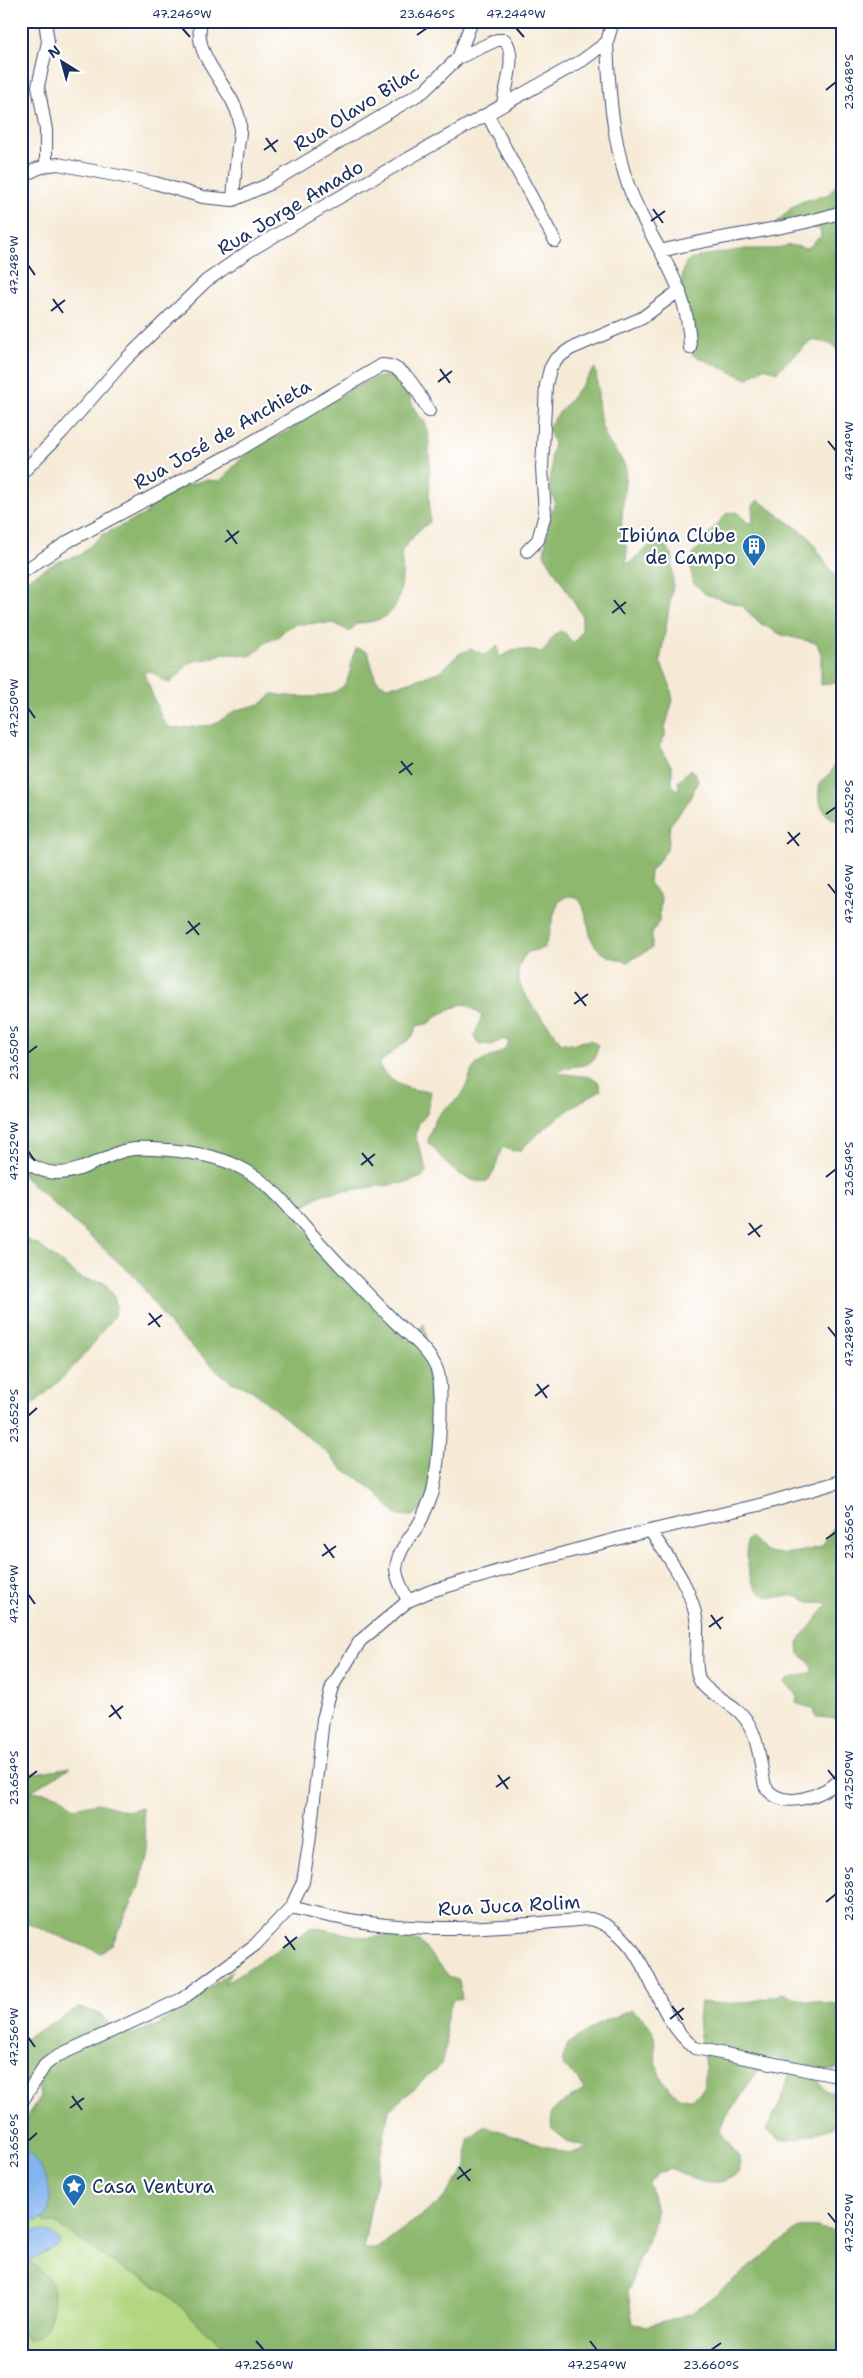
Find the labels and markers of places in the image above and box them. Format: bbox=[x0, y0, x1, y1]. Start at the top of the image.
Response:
place label: Ibiúna Clube de Campo bbox=[619, 523, 736, 570]
building icon: Ibiúna Clube de Campo bbox=[741, 533, 767, 567]
place icon: Casa Ventura bbox=[61, 2173, 87, 2207]
place label: Casa Ventura bbox=[92, 2174, 214, 2199]

